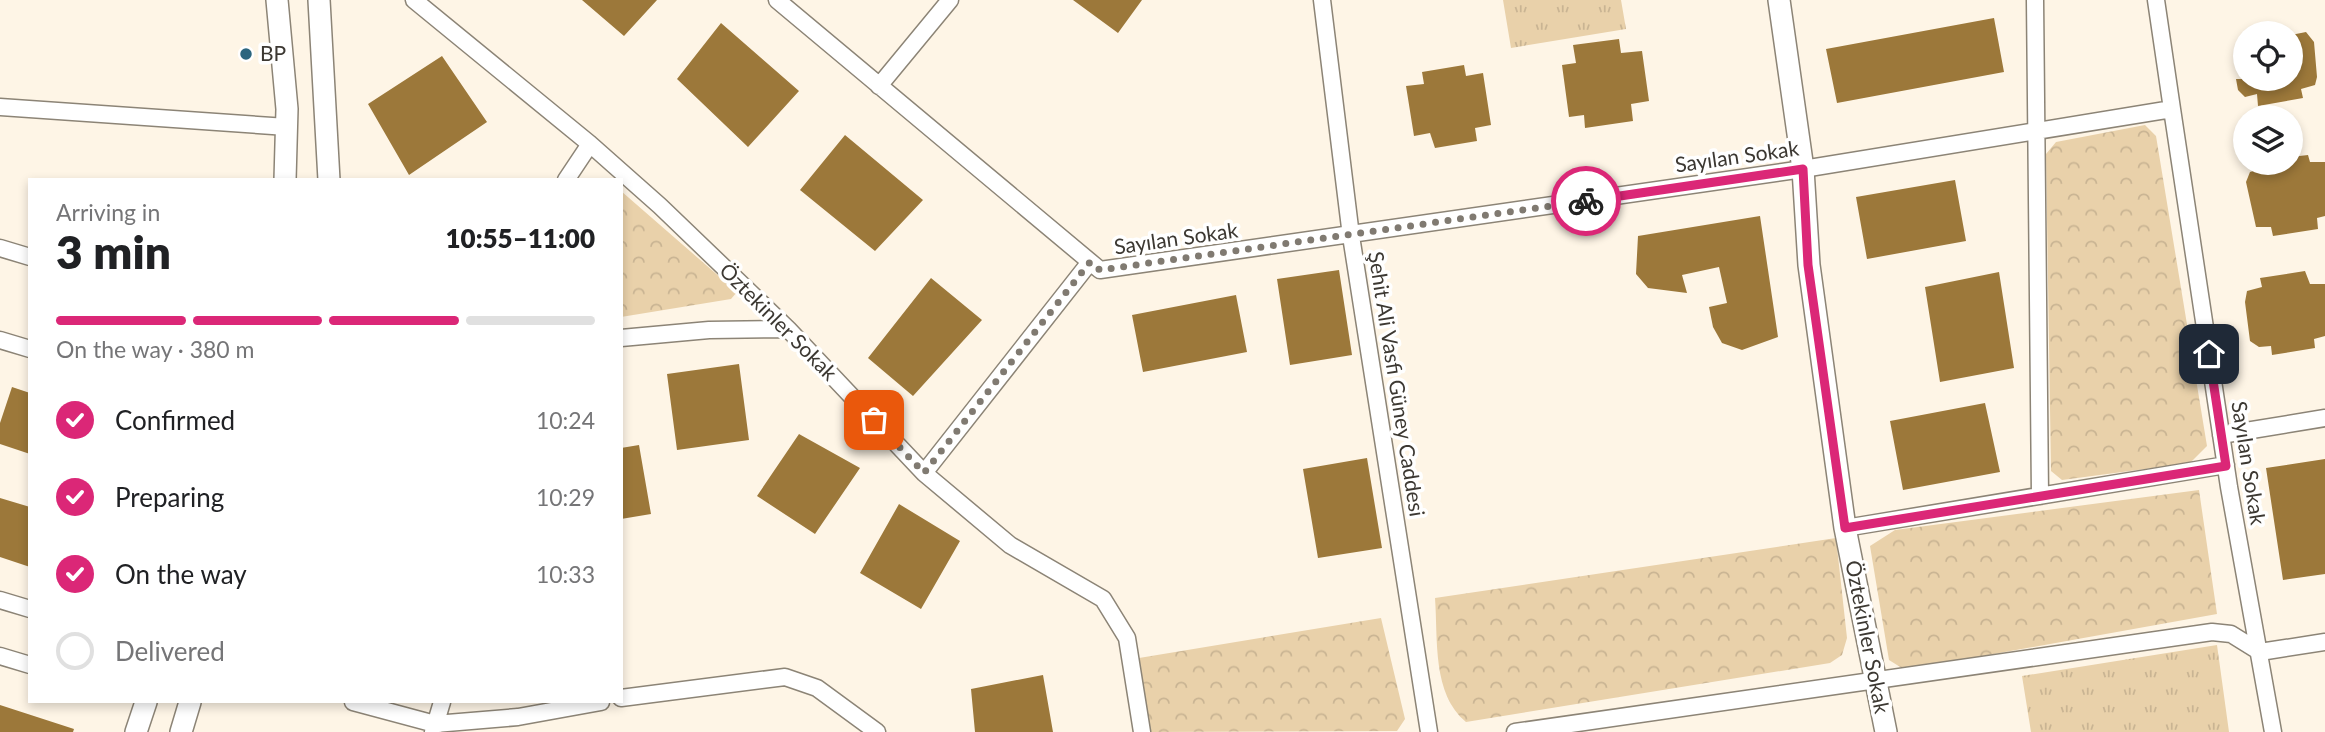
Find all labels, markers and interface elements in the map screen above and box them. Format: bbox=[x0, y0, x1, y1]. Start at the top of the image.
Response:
map controls bbox=[2233, 21, 2303, 175]
button: locate bbox=[2233, 21, 2303, 91]
place label: BP bbox=[260, 40, 286, 65]
marker: BP bbox=[238, 46, 254, 62]
button: layers bbox=[2233, 105, 2303, 175]
street label: Sayılan Sokak bbox=[1673, 134, 1801, 177]
courier bbox=[1551, 166, 1621, 236]
icon: bike bbox=[1567, 182, 1605, 220]
text: Arriving in bbox=[56, 198, 160, 226]
street label: Sayılan Sokak bbox=[1112, 216, 1240, 259]
text: 10:55–11:00 bbox=[445, 222, 595, 254]
text: 3 min bbox=[56, 224, 171, 279]
street label: Şehit Ali Vasfi Güney Caddesi bbox=[1364, 249, 1431, 518]
street label: Öztekinler Sokak bbox=[715, 257, 843, 385]
pin bbox=[2179, 324, 2239, 384]
text: On the way · 380 m bbox=[56, 335, 255, 363]
icon: home bbox=[2190, 335, 2228, 373]
pin bbox=[844, 390, 904, 450]
street label: Sayılan Sokak bbox=[2227, 399, 2272, 527]
icon: check bbox=[56, 401, 94, 439]
icon: bag bbox=[855, 401, 893, 439]
text: Confirmed bbox=[115, 404, 235, 436]
text: 10:24 bbox=[536, 406, 595, 434]
icon: check bbox=[56, 478, 94, 516]
text: Preparing bbox=[115, 481, 224, 513]
text: 10:29 bbox=[536, 483, 595, 511]
icon: check bbox=[56, 555, 94, 593]
text: On the way bbox=[115, 558, 247, 590]
street label: Öztekinler Sokak bbox=[1841, 558, 1896, 716]
text: 10:33 bbox=[536, 560, 595, 588]
text: Delivered bbox=[115, 635, 225, 667]

